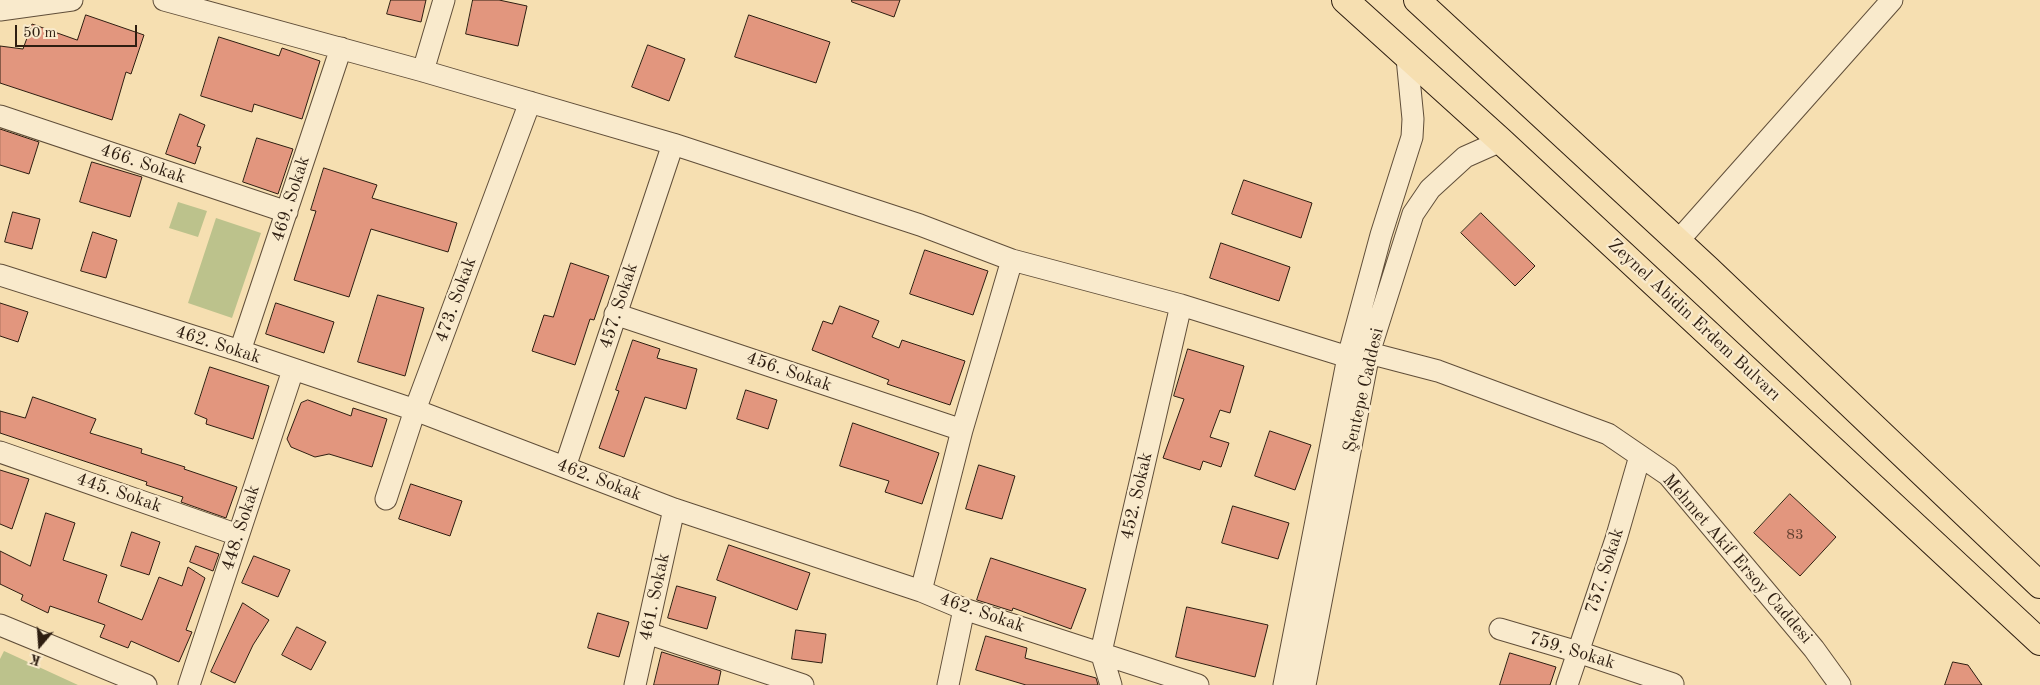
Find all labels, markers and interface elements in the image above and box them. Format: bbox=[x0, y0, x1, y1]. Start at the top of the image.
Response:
scale bar bbox=[18, 15, 140, 47]
text: 50 m bbox=[23, 26, 57, 41]
street label: 466. Sokak bbox=[97, 139, 189, 189]
street label: 469. Sokak bbox=[267, 153, 315, 245]
street label: Zeynel Abidin Erdem Bulvarı bbox=[1603, 234, 1785, 406]
street label: 473. Sokak bbox=[431, 254, 481, 346]
street label: 457. Sokak bbox=[595, 260, 643, 352]
street label: 462. Sokak bbox=[172, 321, 264, 369]
street label: Şentepe Caddesi bbox=[1339, 326, 1389, 454]
street label: 456. Sokak bbox=[743, 347, 835, 397]
street label: 452. Sokak bbox=[1116, 450, 1158, 542]
street label: 462. Sokak bbox=[554, 454, 644, 506]
street label: 445. Sokak bbox=[73, 468, 165, 518]
street label: Mehmet Akif Ersoy Caddesi bbox=[1657, 470, 1817, 648]
street label: 448. Sokak bbox=[217, 482, 265, 574]
street label: 757. Sokak bbox=[1581, 525, 1629, 617]
house number: 83 bbox=[1786, 526, 1804, 544]
street label: 461. Sokak bbox=[635, 551, 675, 643]
street label: 462. Sokak bbox=[936, 588, 1028, 638]
north arrow bbox=[15, 620, 65, 670]
street label: 759. Sokak bbox=[1526, 628, 1618, 674]
text: K bbox=[28, 651, 43, 668]

